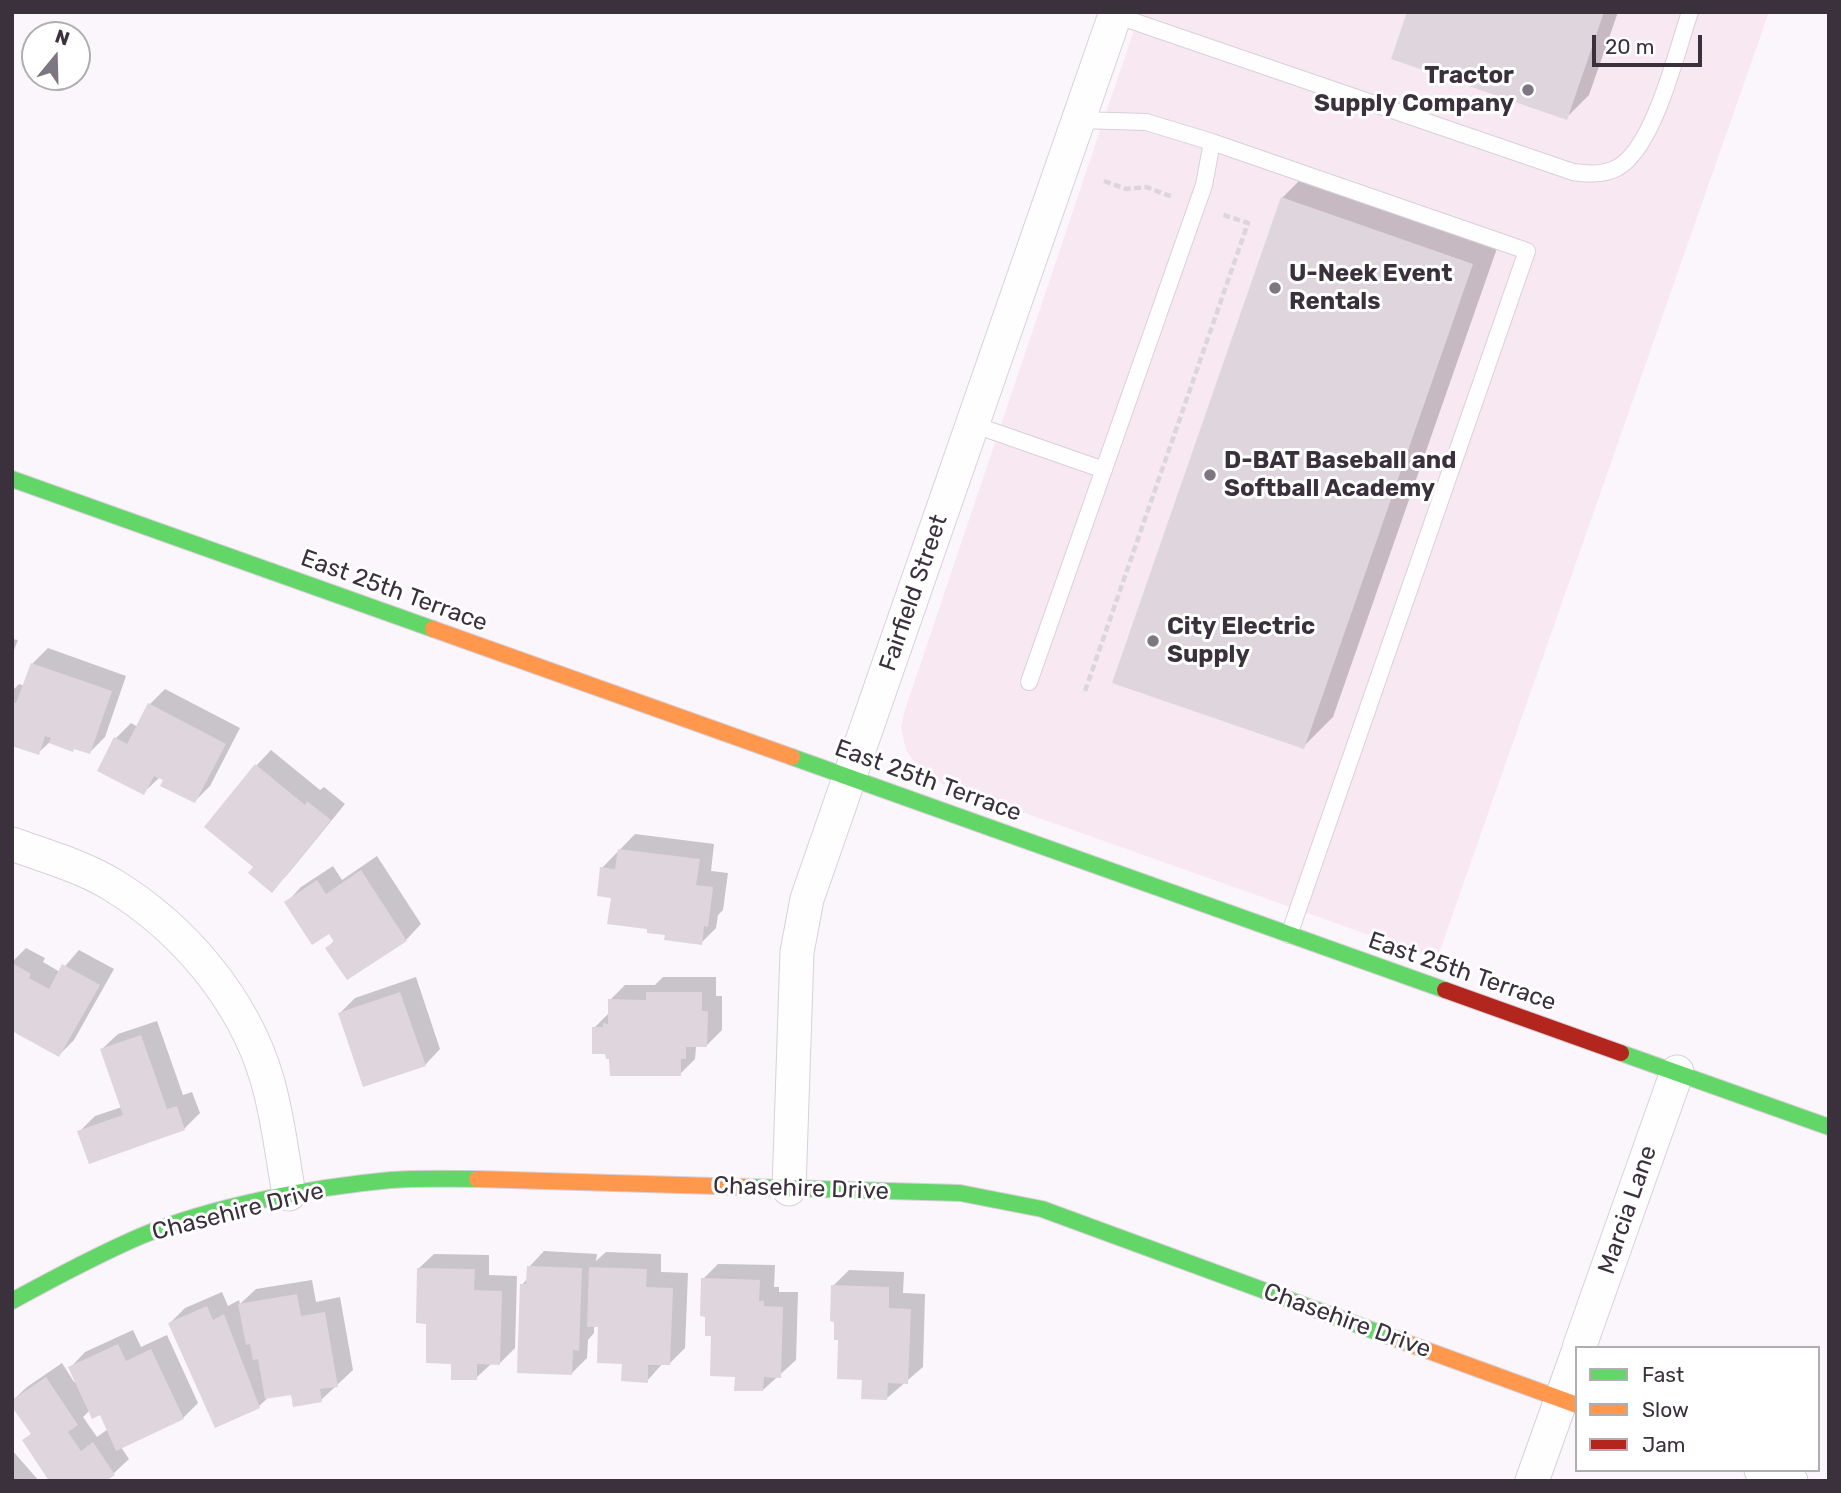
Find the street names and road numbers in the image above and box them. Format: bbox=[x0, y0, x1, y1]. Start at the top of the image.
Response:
street label: Fairfield Street bbox=[874, 511, 954, 675]
street label: East 25th Terrace bbox=[297, 544, 491, 638]
street label: East 25th Terrace bbox=[831, 734, 1025, 828]
street label: East 25th Terrace bbox=[1364, 926, 1560, 1018]
street label: Marcia Lane bbox=[1593, 1142, 1663, 1278]
street label: Chasehire Drive bbox=[713, 1172, 889, 1206]
street label: Chasehire Drive bbox=[149, 1177, 327, 1247]
street label: Chasehire Drive bbox=[1259, 1277, 1435, 1365]

